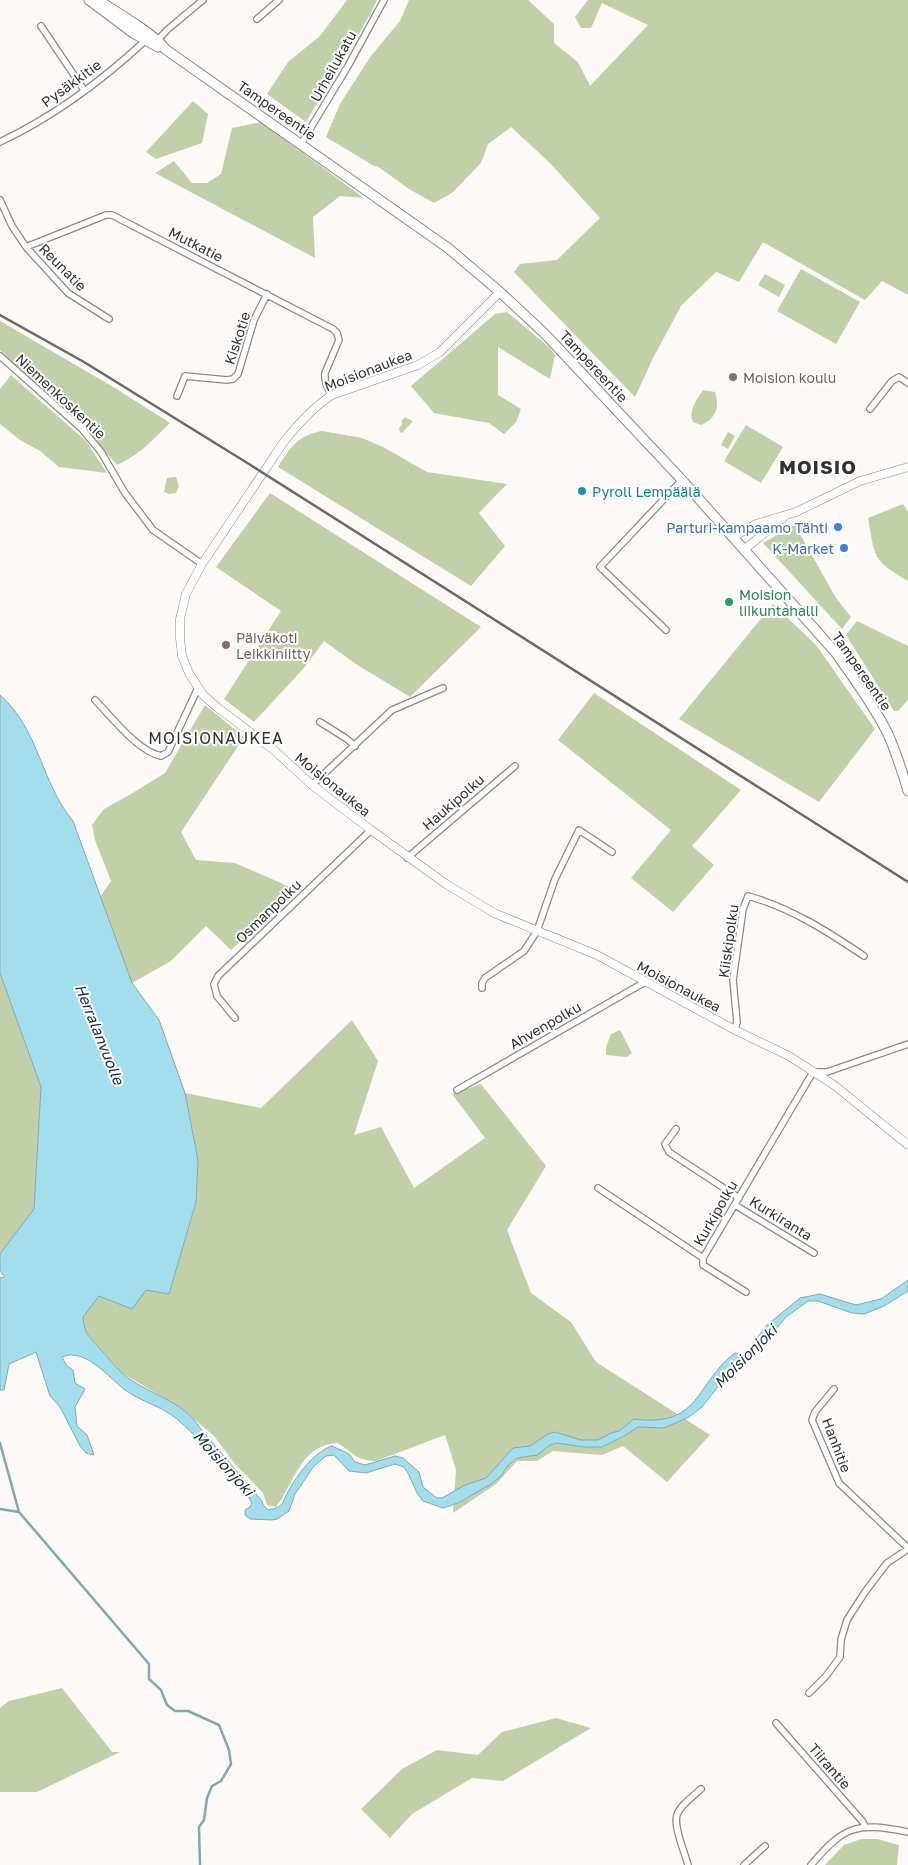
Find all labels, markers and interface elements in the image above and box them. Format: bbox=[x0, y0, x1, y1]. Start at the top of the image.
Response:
street label: Urheilukatu bbox=[306, 27, 360, 105]
street label: Pysäkkitie bbox=[38, 56, 104, 110]
street label: Tampereentie bbox=[234, 77, 320, 143]
street label: Mutkatie bbox=[166, 223, 226, 265]
street label: Reunatie bbox=[36, 240, 90, 294]
street label: Kiskotie bbox=[221, 310, 253, 366]
street label: Tampereentie bbox=[556, 327, 632, 405]
street label: Moisionaukea bbox=[322, 346, 414, 394]
street label: Niemenkoskentie bbox=[12, 350, 110, 442]
place label: Moision koulu bbox=[743, 369, 836, 386]
marker: Moision koulu bbox=[727, 371, 739, 383]
district label: MOISIO bbox=[779, 455, 857, 478]
place label: Pyroll Lempäälä bbox=[592, 483, 701, 500]
marker: Pyroll Lempäälä bbox=[576, 485, 588, 497]
place label: Parturi-kampaamo Tähti bbox=[666, 519, 828, 536]
marker: Parturi-kampaamo Tähti bbox=[832, 521, 844, 533]
place label: K-Market bbox=[772, 540, 834, 557]
marker: K-Market bbox=[838, 542, 850, 554]
place label: Moision liikuntahalli bbox=[739, 586, 819, 619]
marker: Moision liikuntahalli bbox=[723, 596, 735, 608]
street label: Tampereentie bbox=[829, 628, 895, 714]
place label: Päiväkoti Leikkiniitty bbox=[236, 629, 311, 662]
marker: Päiväkoti Leikkiniitty bbox=[220, 639, 232, 651]
district label: MOISIONAUKEA bbox=[148, 728, 284, 748]
street label: Moisionaukea bbox=[292, 748, 374, 820]
street label: Haukipolku bbox=[419, 770, 487, 834]
street label: Osmanpolku bbox=[232, 876, 304, 946]
street label: Kiiskipolku bbox=[714, 903, 742, 979]
street label: Moisionaukea bbox=[634, 957, 724, 1015]
water label: Herralanvuolle bbox=[72, 981, 129, 1088]
street label: Ahvenpolku bbox=[506, 998, 584, 1052]
street label: Kurkipolku bbox=[689, 1177, 741, 1249]
street label: Kurkiranta bbox=[747, 1192, 815, 1244]
water label: Moisionjoki bbox=[710, 1319, 782, 1392]
street label: Hanhitie bbox=[819, 1415, 855, 1475]
water label: Moisionjoki bbox=[189, 1427, 259, 1501]
street label: Tiirantie bbox=[805, 1740, 855, 1792]

